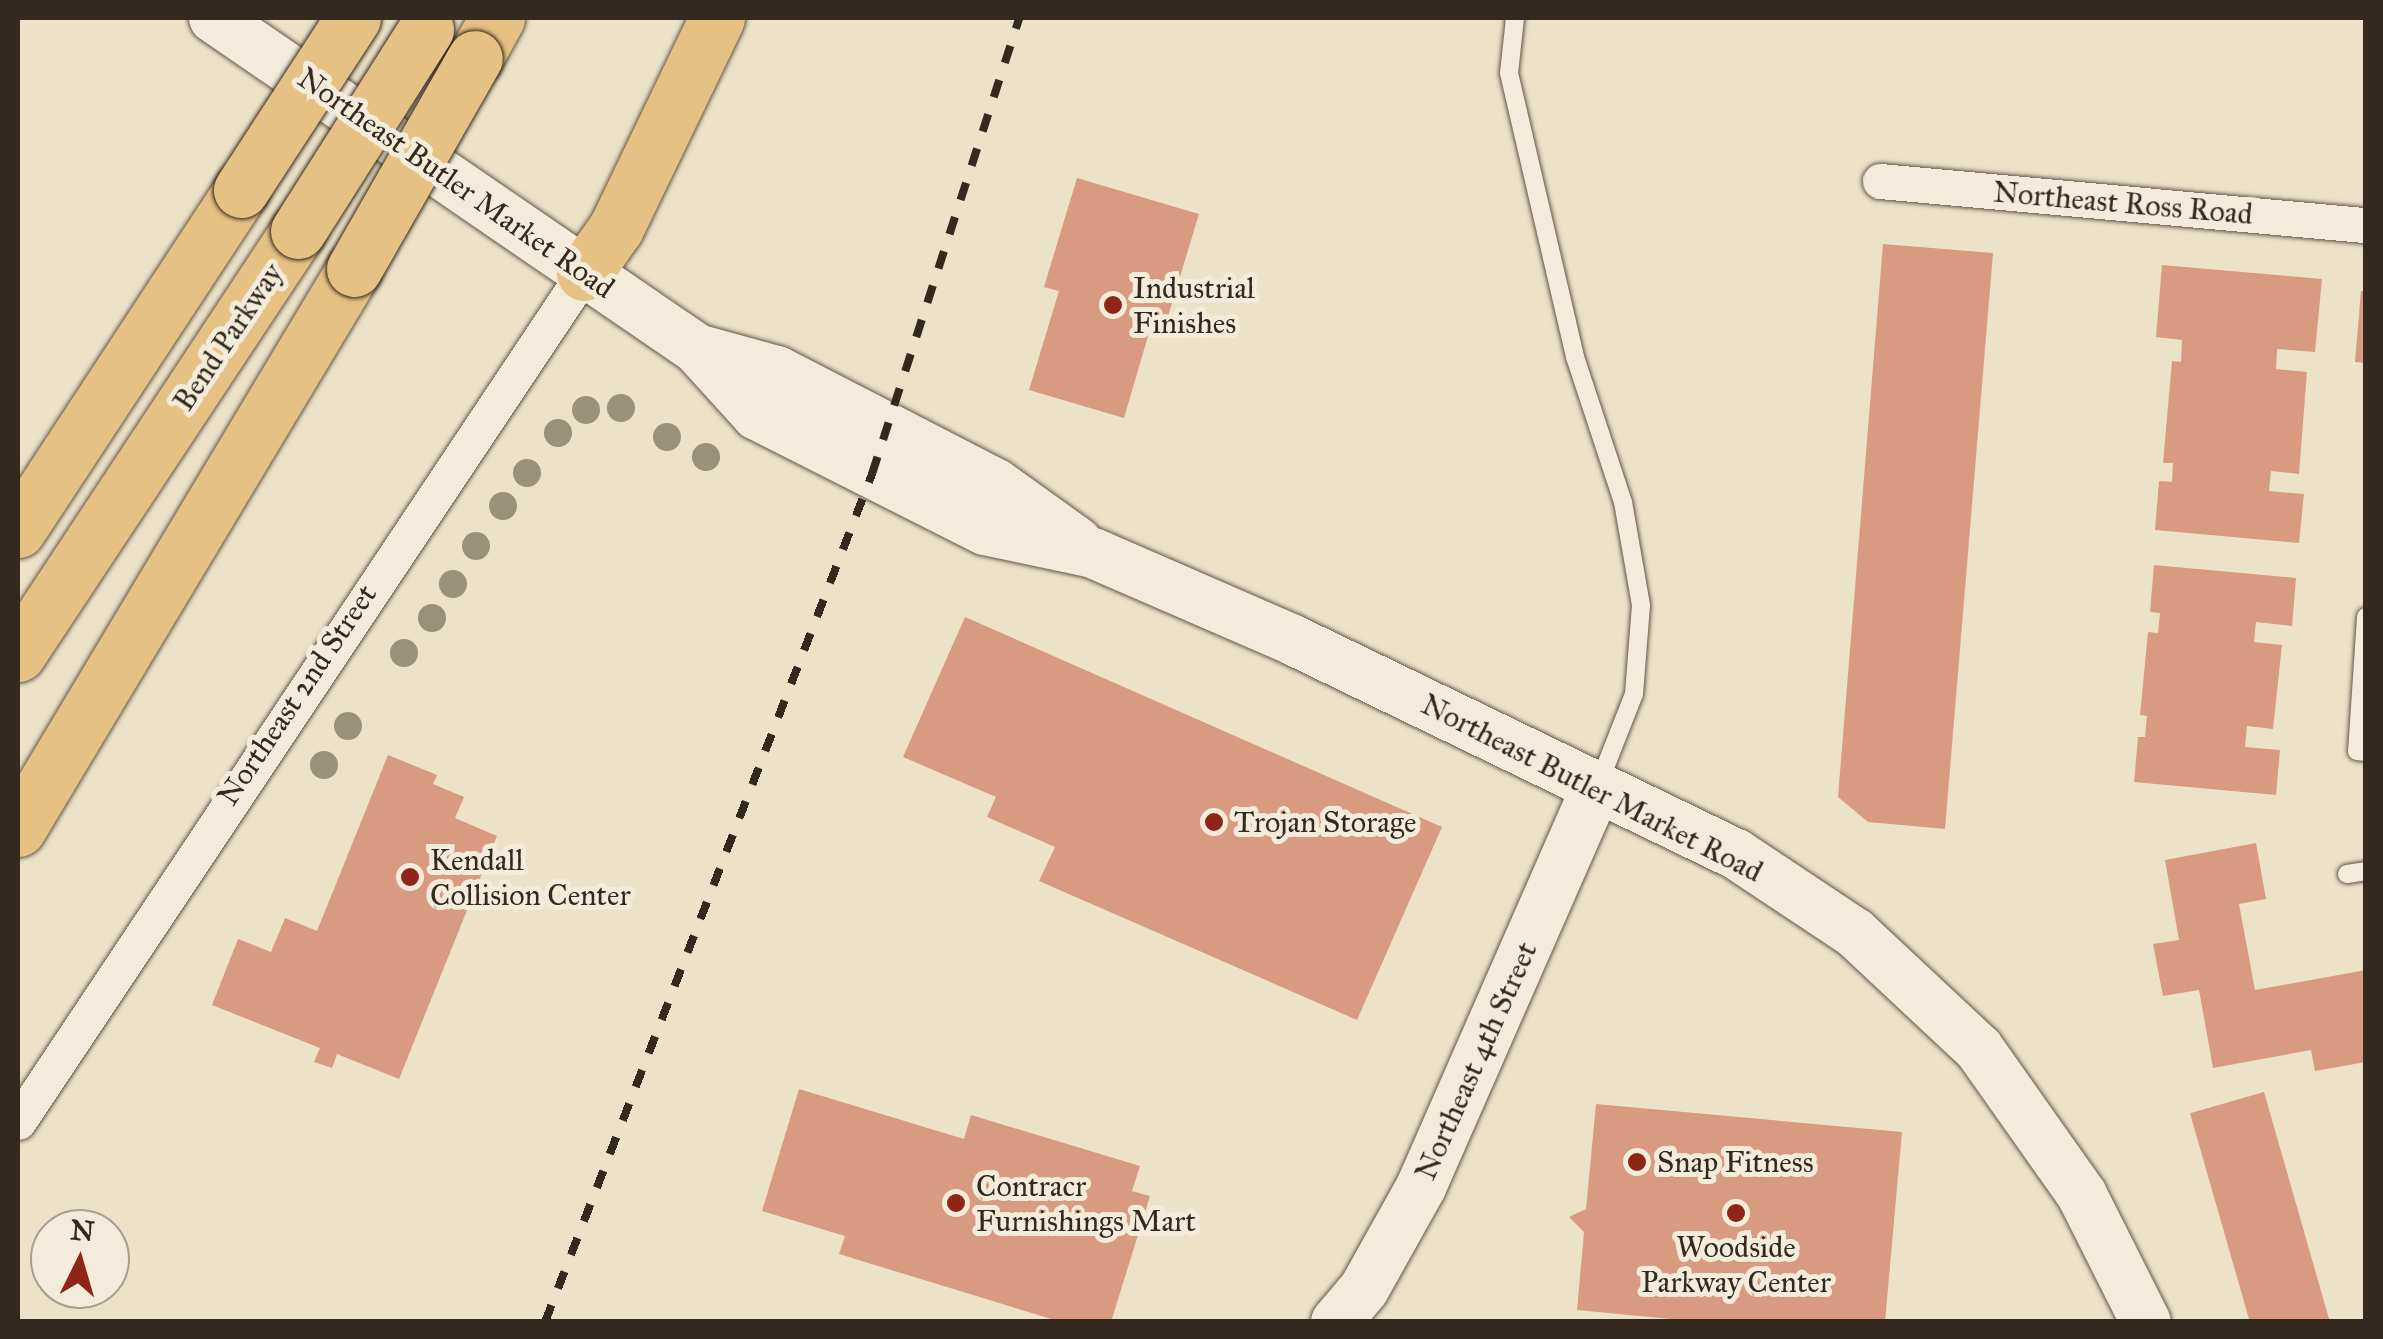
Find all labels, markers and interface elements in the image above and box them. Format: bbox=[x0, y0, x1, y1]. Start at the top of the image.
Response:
street label: Northeast Butler Market Road bbox=[291, 60, 621, 306]
street label: Northeast Ross Road bbox=[1992, 174, 2254, 232]
street label: Bend Parkway bbox=[165, 256, 291, 418]
place label: Industrial Finishes bbox=[1133, 270, 1255, 340]
marker: Industrial Finishes bbox=[1102, 294, 1124, 316]
street label: Northeast 2nd Street bbox=[210, 578, 384, 812]
street label: Northeast Butler Market Road bbox=[1415, 686, 1769, 890]
place label: Trojan Storage bbox=[1234, 804, 1416, 840]
marker: Trojan Storage bbox=[1203, 811, 1225, 833]
place label: Kendall Collision Center bbox=[430, 842, 631, 912]
marker: Kendall Collision Center bbox=[399, 866, 421, 888]
street label: Northeast 4th Street bbox=[1407, 936, 1545, 1186]
place label: Snap Fitness bbox=[1657, 1144, 1814, 1180]
marker: Snap Fitness bbox=[1626, 1151, 1648, 1173]
place label: Contracr Furnishings Mart bbox=[976, 1168, 1196, 1238]
marker: Contracr Furnishings Mart bbox=[945, 1192, 967, 1214]
marker: Woodside Parkway Center bbox=[1725, 1202, 1747, 1224]
north arrow bbox=[30, 1209, 130, 1309]
text: N bbox=[69, 1212, 96, 1249]
place label: Woodside Parkway Center bbox=[1641, 1229, 1831, 1300]

